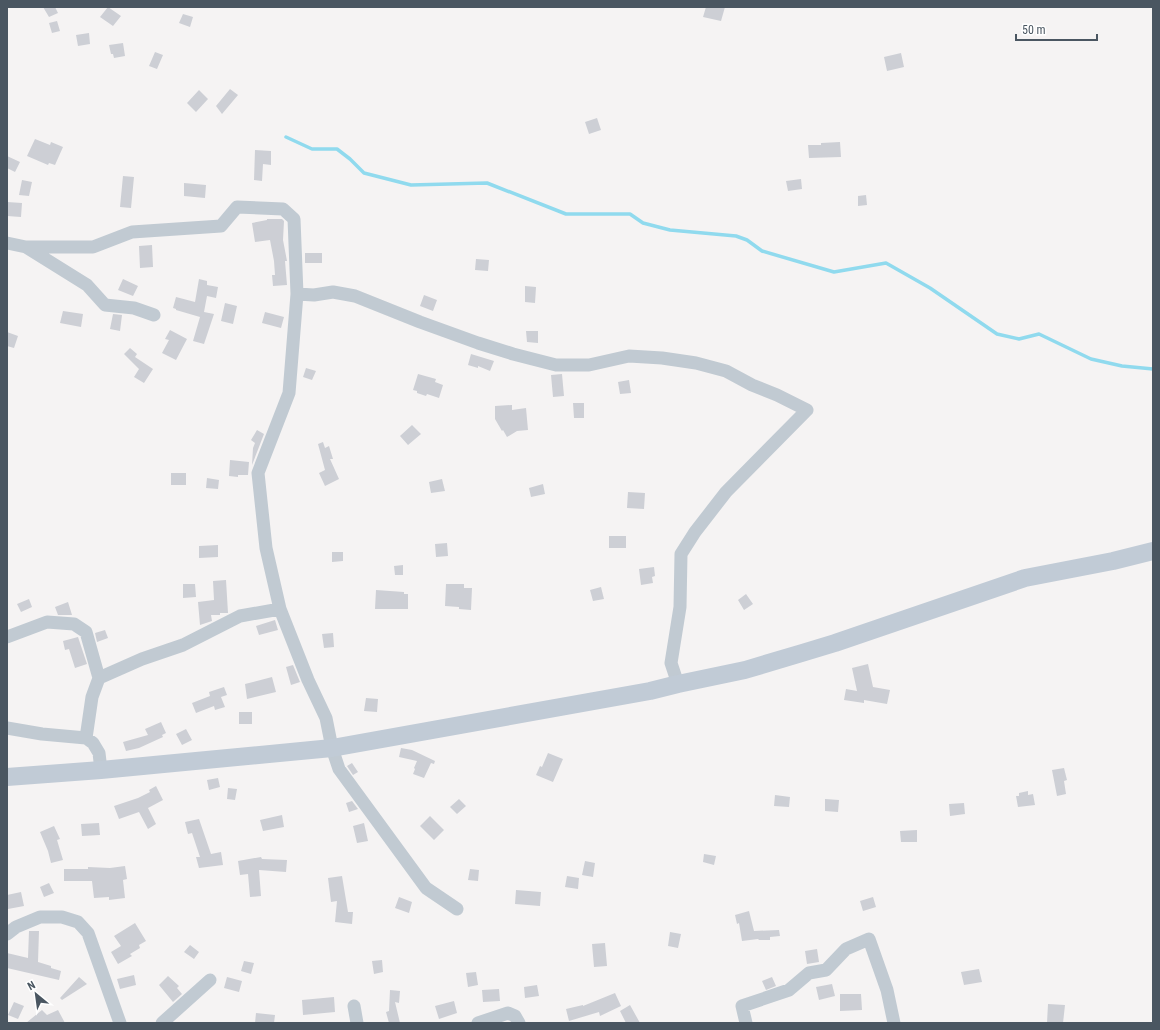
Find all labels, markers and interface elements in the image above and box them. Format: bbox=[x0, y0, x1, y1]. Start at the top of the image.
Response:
scale bar bbox=[1016, 16, 1097, 42]
text: 50 m bbox=[1022, 23, 1046, 37]
north arrow bbox=[16, 974, 56, 1014]
text: N bbox=[25, 978, 38, 993]

